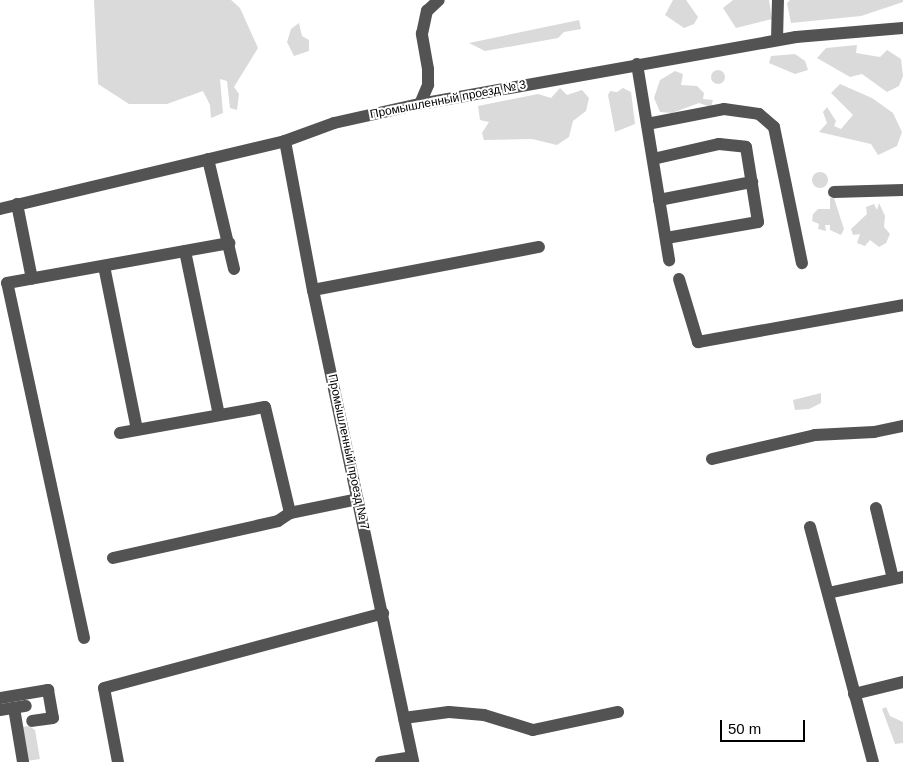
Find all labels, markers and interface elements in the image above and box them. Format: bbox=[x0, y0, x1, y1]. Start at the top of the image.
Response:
street label: Промышленный проезд № 3 bbox=[369, 78, 527, 122]
street label: Промышленный проезд № 7 bbox=[324, 373, 372, 531]
scale bar bbox=[723, 710, 808, 742]
text: 50 m bbox=[728, 720, 761, 737]

